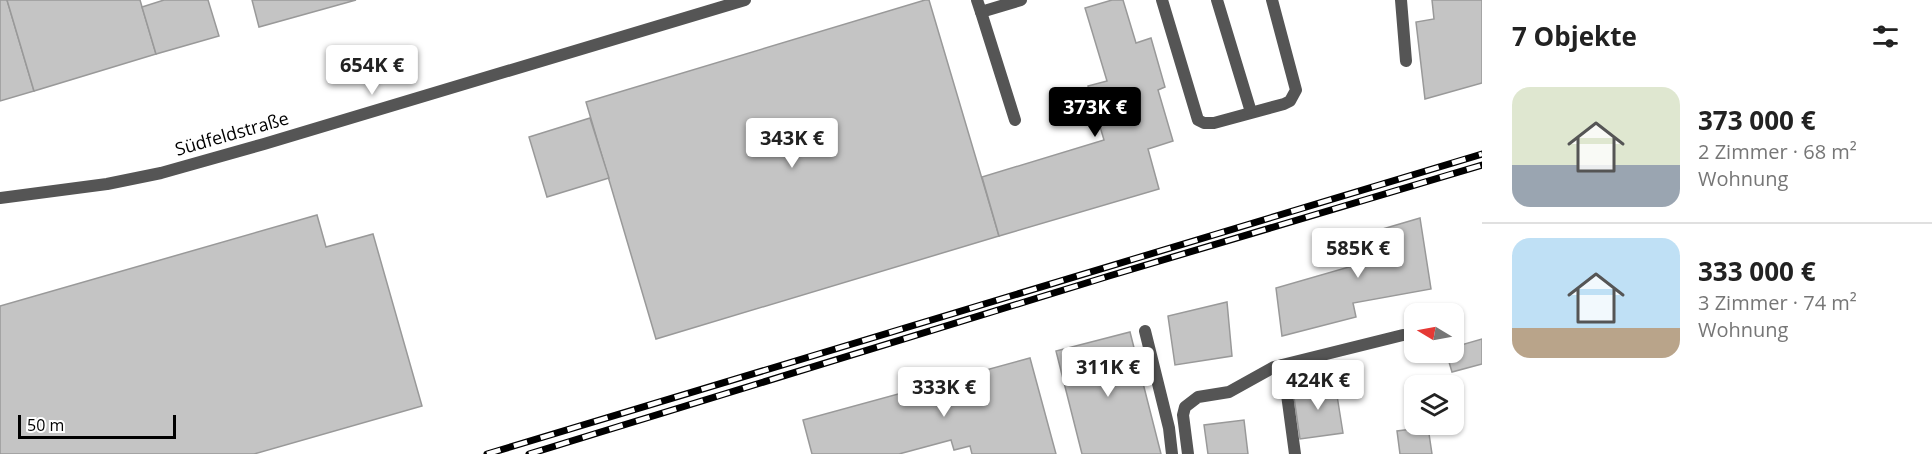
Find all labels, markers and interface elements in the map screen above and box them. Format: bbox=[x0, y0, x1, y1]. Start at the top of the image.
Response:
text: 7 Objekte bbox=[1512, 18, 1637, 54]
icon: filters bbox=[1869, 20, 1902, 53]
pin: 654K € bbox=[323, 45, 421, 96]
text: 654K € bbox=[340, 51, 404, 78]
pin: 373K € bbox=[1046, 87, 1144, 138]
text: 373K € bbox=[1063, 93, 1127, 120]
text: 373 000 € bbox=[1698, 102, 1816, 138]
street label: Südfeldstraße bbox=[172, 105, 291, 161]
icon: home bbox=[1560, 111, 1632, 183]
pin: 343K € bbox=[743, 118, 841, 169]
text: 343K € bbox=[760, 124, 824, 151]
text: 2 Zimmer · 68 m² bbox=[1698, 138, 1857, 165]
text: Wohnung bbox=[1698, 165, 1788, 192]
pin: 585K € bbox=[1309, 228, 1407, 279]
text: 585K € bbox=[1326, 234, 1390, 261]
text: 333 000 € bbox=[1698, 253, 1816, 289]
icon: home bbox=[1560, 262, 1632, 334]
text: 3 Zimmer · 74 m² bbox=[1698, 289, 1857, 316]
north arrow bbox=[1404, 303, 1464, 363]
map controls bbox=[1404, 303, 1464, 435]
text: Wohnung bbox=[1698, 316, 1788, 343]
pin: 311K € bbox=[1059, 347, 1157, 398]
text: 311K € bbox=[1076, 353, 1140, 380]
pin: 424K € bbox=[1269, 360, 1367, 411]
text: 424K € bbox=[1286, 366, 1350, 393]
pin: 333K € bbox=[895, 367, 993, 418]
text: 333K € bbox=[912, 373, 976, 400]
button: layers bbox=[1404, 375, 1464, 435]
scale bar bbox=[18, 412, 176, 440]
text: 50 m bbox=[27, 414, 64, 436]

